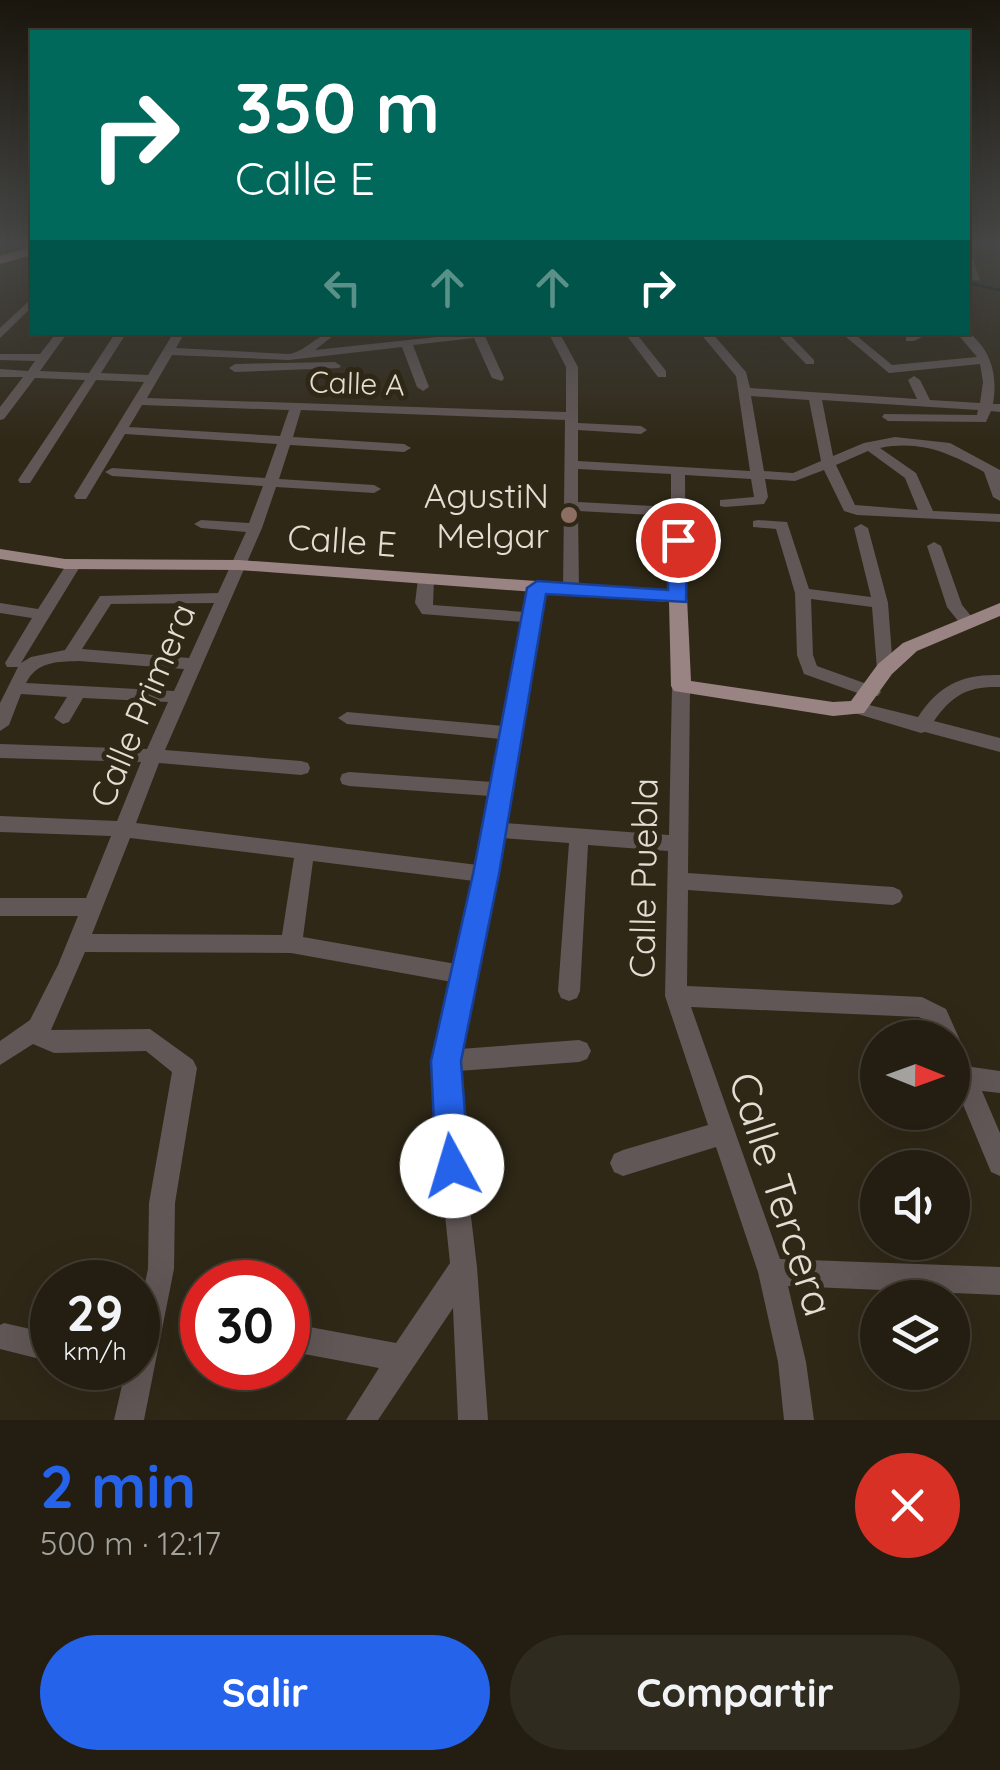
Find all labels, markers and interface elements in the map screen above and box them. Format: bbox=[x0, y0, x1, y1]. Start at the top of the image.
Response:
text: 350 m bbox=[235, 63, 440, 151]
icon: right bbox=[70, 70, 200, 200]
text: Calle E bbox=[235, 150, 375, 206]
icon: left bbox=[315, 260, 370, 315]
icon: ahead bbox=[420, 260, 475, 315]
icon: ahead bbox=[525, 260, 580, 315]
icon: right bbox=[630, 260, 685, 315]
street label: Calle A bbox=[308, 362, 406, 404]
place label: AgustiN Melgar bbox=[424, 473, 549, 557]
pin bbox=[636, 498, 721, 583]
marker: AgustiN Melgar bbox=[558, 504, 580, 526]
icon: arrive bbox=[651, 513, 706, 568]
street label: Calle E bbox=[286, 514, 398, 566]
street label: Calle Primera bbox=[79, 597, 205, 813]
street label: Calle Puebla bbox=[619, 778, 667, 978]
north arrow bbox=[860, 1020, 970, 1130]
map controls bbox=[860, 1020, 970, 1390]
street label: Calle Tercera bbox=[718, 1066, 846, 1322]
position arrow bbox=[400, 1114, 504, 1218]
button: sound bbox=[860, 1150, 970, 1260]
speed limit sign: 30 bbox=[180, 1260, 310, 1390]
button: layers bbox=[860, 1280, 970, 1390]
text: 29 bbox=[67, 1281, 123, 1344]
text: km/h bbox=[63, 1335, 127, 1366]
text: 2 min bbox=[40, 1448, 196, 1523]
button: close bbox=[855, 1453, 960, 1558]
text: 500 m · 12:17 bbox=[40, 1523, 221, 1563]
button: Salir bbox=[40, 1635, 490, 1750]
button: Compartir bbox=[510, 1635, 960, 1750]

